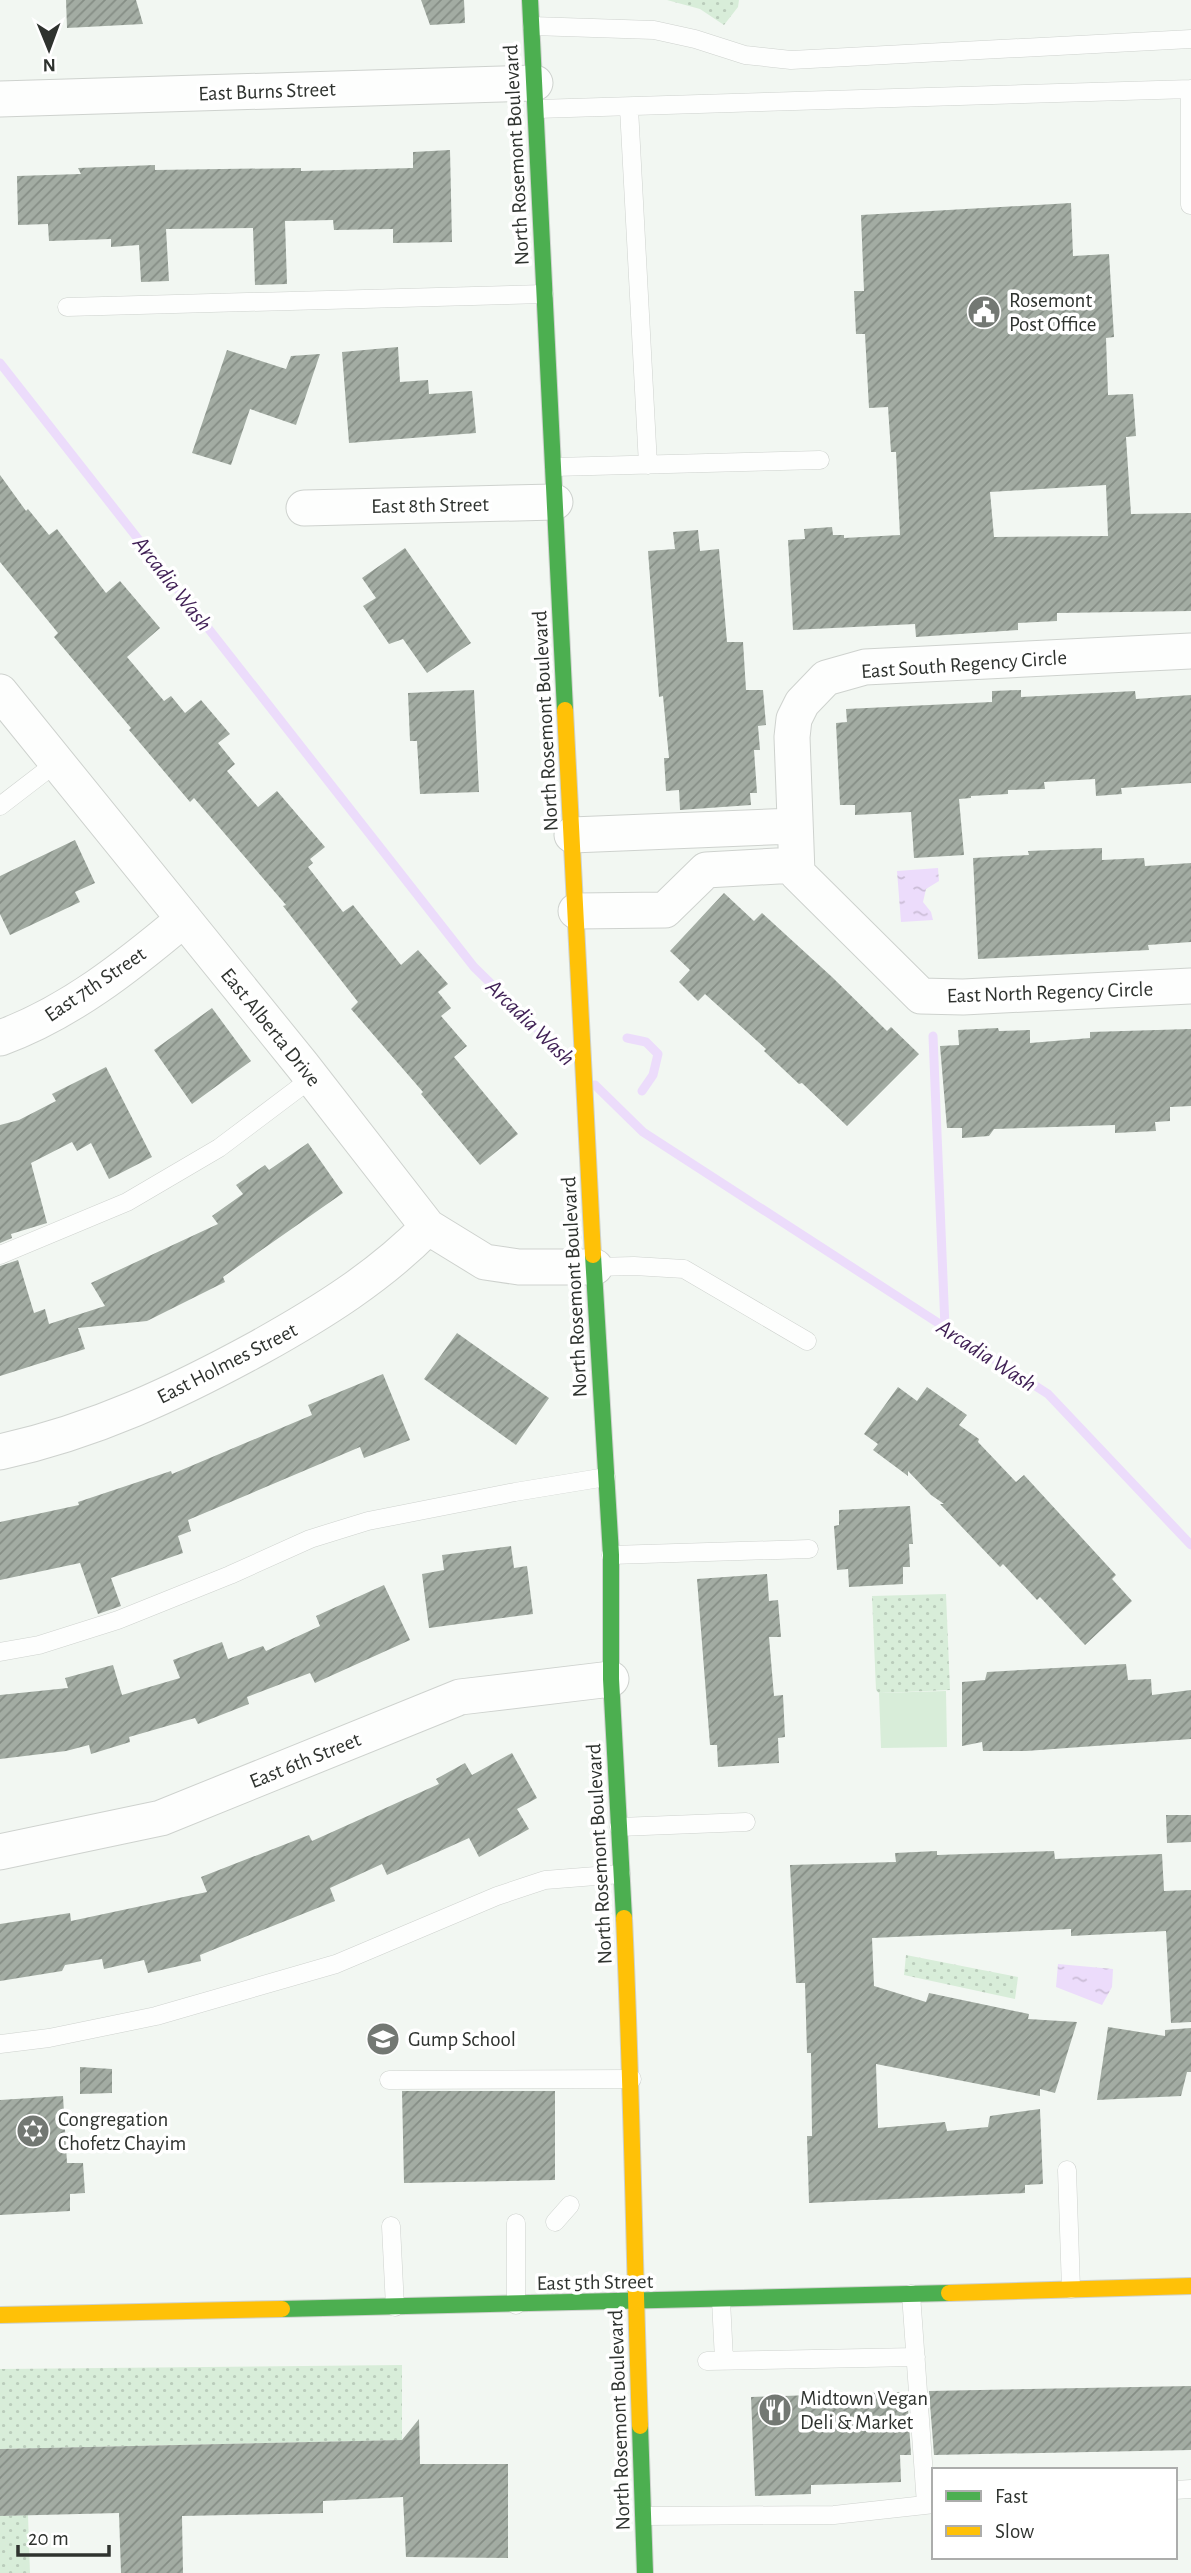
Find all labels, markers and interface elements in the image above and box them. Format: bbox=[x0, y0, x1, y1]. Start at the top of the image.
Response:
north arrow bbox=[14, 14, 84, 84]
street label: North Rosemont Boulevard bbox=[500, 44, 533, 266]
text: N bbox=[42, 55, 56, 74]
street label: East Burns Street bbox=[198, 79, 336, 104]
place label: Rosemont Post Office bbox=[1009, 290, 1096, 335]
public building icon: Rosemont Post Office bbox=[965, 293, 1003, 331]
street label: East 8th Street bbox=[371, 494, 489, 517]
water label: Arcadia Wash bbox=[127, 532, 216, 636]
street label: North Rosemont Boulevard bbox=[529, 610, 562, 832]
street label: East South Regency Circle bbox=[860, 647, 1068, 682]
street label: East 7th Street bbox=[41, 943, 150, 1026]
street label: East Alberta Drive bbox=[217, 964, 325, 1090]
water label: Arcadia Wash bbox=[481, 975, 579, 1071]
street label: East North Regency Circle bbox=[946, 978, 1154, 1007]
street label: North Rosemont Boulevard bbox=[558, 1176, 591, 1398]
water label: Arcadia Wash bbox=[932, 1315, 1040, 1397]
street label: East Holmes Street bbox=[154, 1319, 301, 1408]
street label: East 6th Street bbox=[247, 1729, 364, 1792]
street label: North Rosemont Boulevard bbox=[583, 1743, 616, 1965]
school or university icon: Gump School bbox=[364, 2020, 402, 2058]
place label: Gump School bbox=[408, 2029, 516, 2050]
place label: Congregation Chofetz Chayim bbox=[58, 2109, 186, 2154]
synagogue icon: Congregation Chofetz Chayim bbox=[14, 2112, 52, 2150]
street label: East 5th Street bbox=[537, 2271, 654, 2294]
street label: North Rosemont Boulevard bbox=[605, 2309, 634, 2531]
place label: Midtown Vegan Deli & Market bbox=[800, 2388, 928, 2433]
restaurant icon: Midtown Vegan Deli & Market bbox=[756, 2391, 794, 2429]
legend bbox=[932, 2468, 1177, 2559]
text: Fast bbox=[995, 2486, 1028, 2507]
scale bar bbox=[18, 2514, 108, 2558]
text: Slow bbox=[995, 2521, 1034, 2542]
text: 20 m bbox=[28, 2528, 69, 2549]

